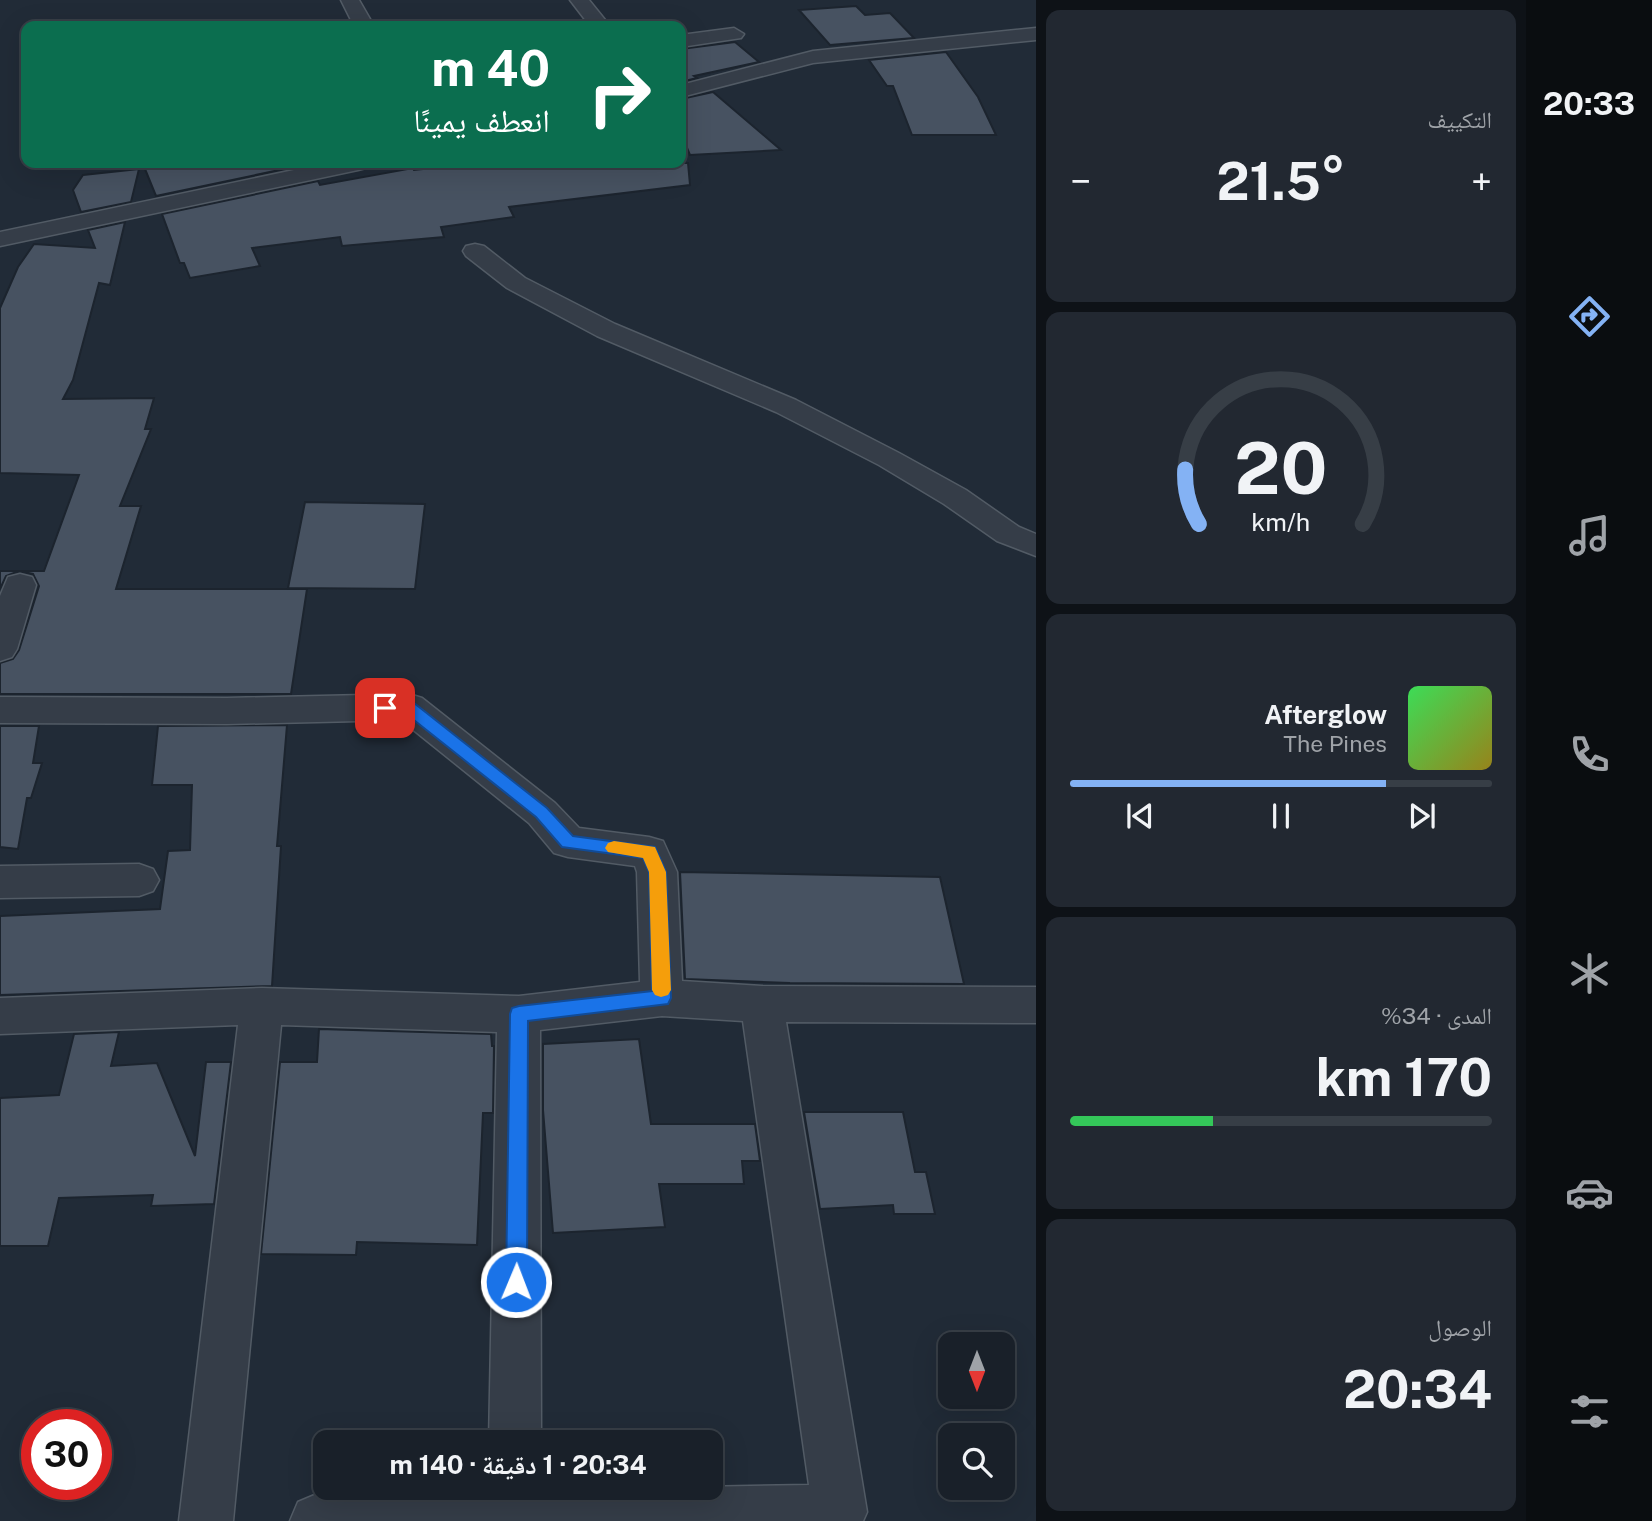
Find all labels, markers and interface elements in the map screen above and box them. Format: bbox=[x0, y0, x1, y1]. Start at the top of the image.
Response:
text: 40 m bbox=[431, 39, 550, 97]
icon: right bbox=[574, 49, 665, 140]
text: 20:33 bbox=[1543, 85, 1635, 122]
text: انعطف يمينًا bbox=[413, 102, 550, 139]
text: التكييف bbox=[1427, 106, 1492, 133]
text: 21.5° bbox=[1216, 151, 1346, 212]
text: − bbox=[1070, 159, 1091, 204]
text: + bbox=[1471, 159, 1492, 204]
icon: directions bbox=[1565, 292, 1614, 341]
text: 20 bbox=[1234, 426, 1328, 511]
text: km/h bbox=[1252, 507, 1310, 537]
icon: music bbox=[1565, 511, 1614, 560]
pin bbox=[355, 678, 415, 738]
icon: arrive bbox=[366, 689, 404, 727]
text: Afterglow bbox=[1264, 699, 1387, 730]
text: The Pines bbox=[1283, 730, 1387, 757]
icon: phone bbox=[1565, 730, 1614, 779]
icon: previous bbox=[1121, 797, 1159, 835]
icon: pause bbox=[1262, 797, 1300, 835]
icon: next bbox=[1403, 797, 1441, 835]
icon: climate bbox=[1565, 949, 1614, 998]
text: المدى · 34% bbox=[1381, 1002, 1492, 1029]
text: 170 km bbox=[1316, 1047, 1492, 1108]
icon: car bbox=[1565, 1168, 1614, 1217]
position arrow bbox=[479, 1245, 553, 1319]
text: الوصول bbox=[1428, 1314, 1492, 1341]
north arrow bbox=[938, 1332, 1015, 1409]
map controls bbox=[938, 1332, 1015, 1500]
text: 20:34 bbox=[1343, 1359, 1492, 1420]
icon: filters bbox=[1565, 1387, 1614, 1436]
speed limit sign: 30 bbox=[21, 1409, 112, 1500]
button: search bbox=[938, 1423, 1015, 1500]
text: 20:34 · 1 دقيقة · 140 m bbox=[389, 1449, 647, 1480]

